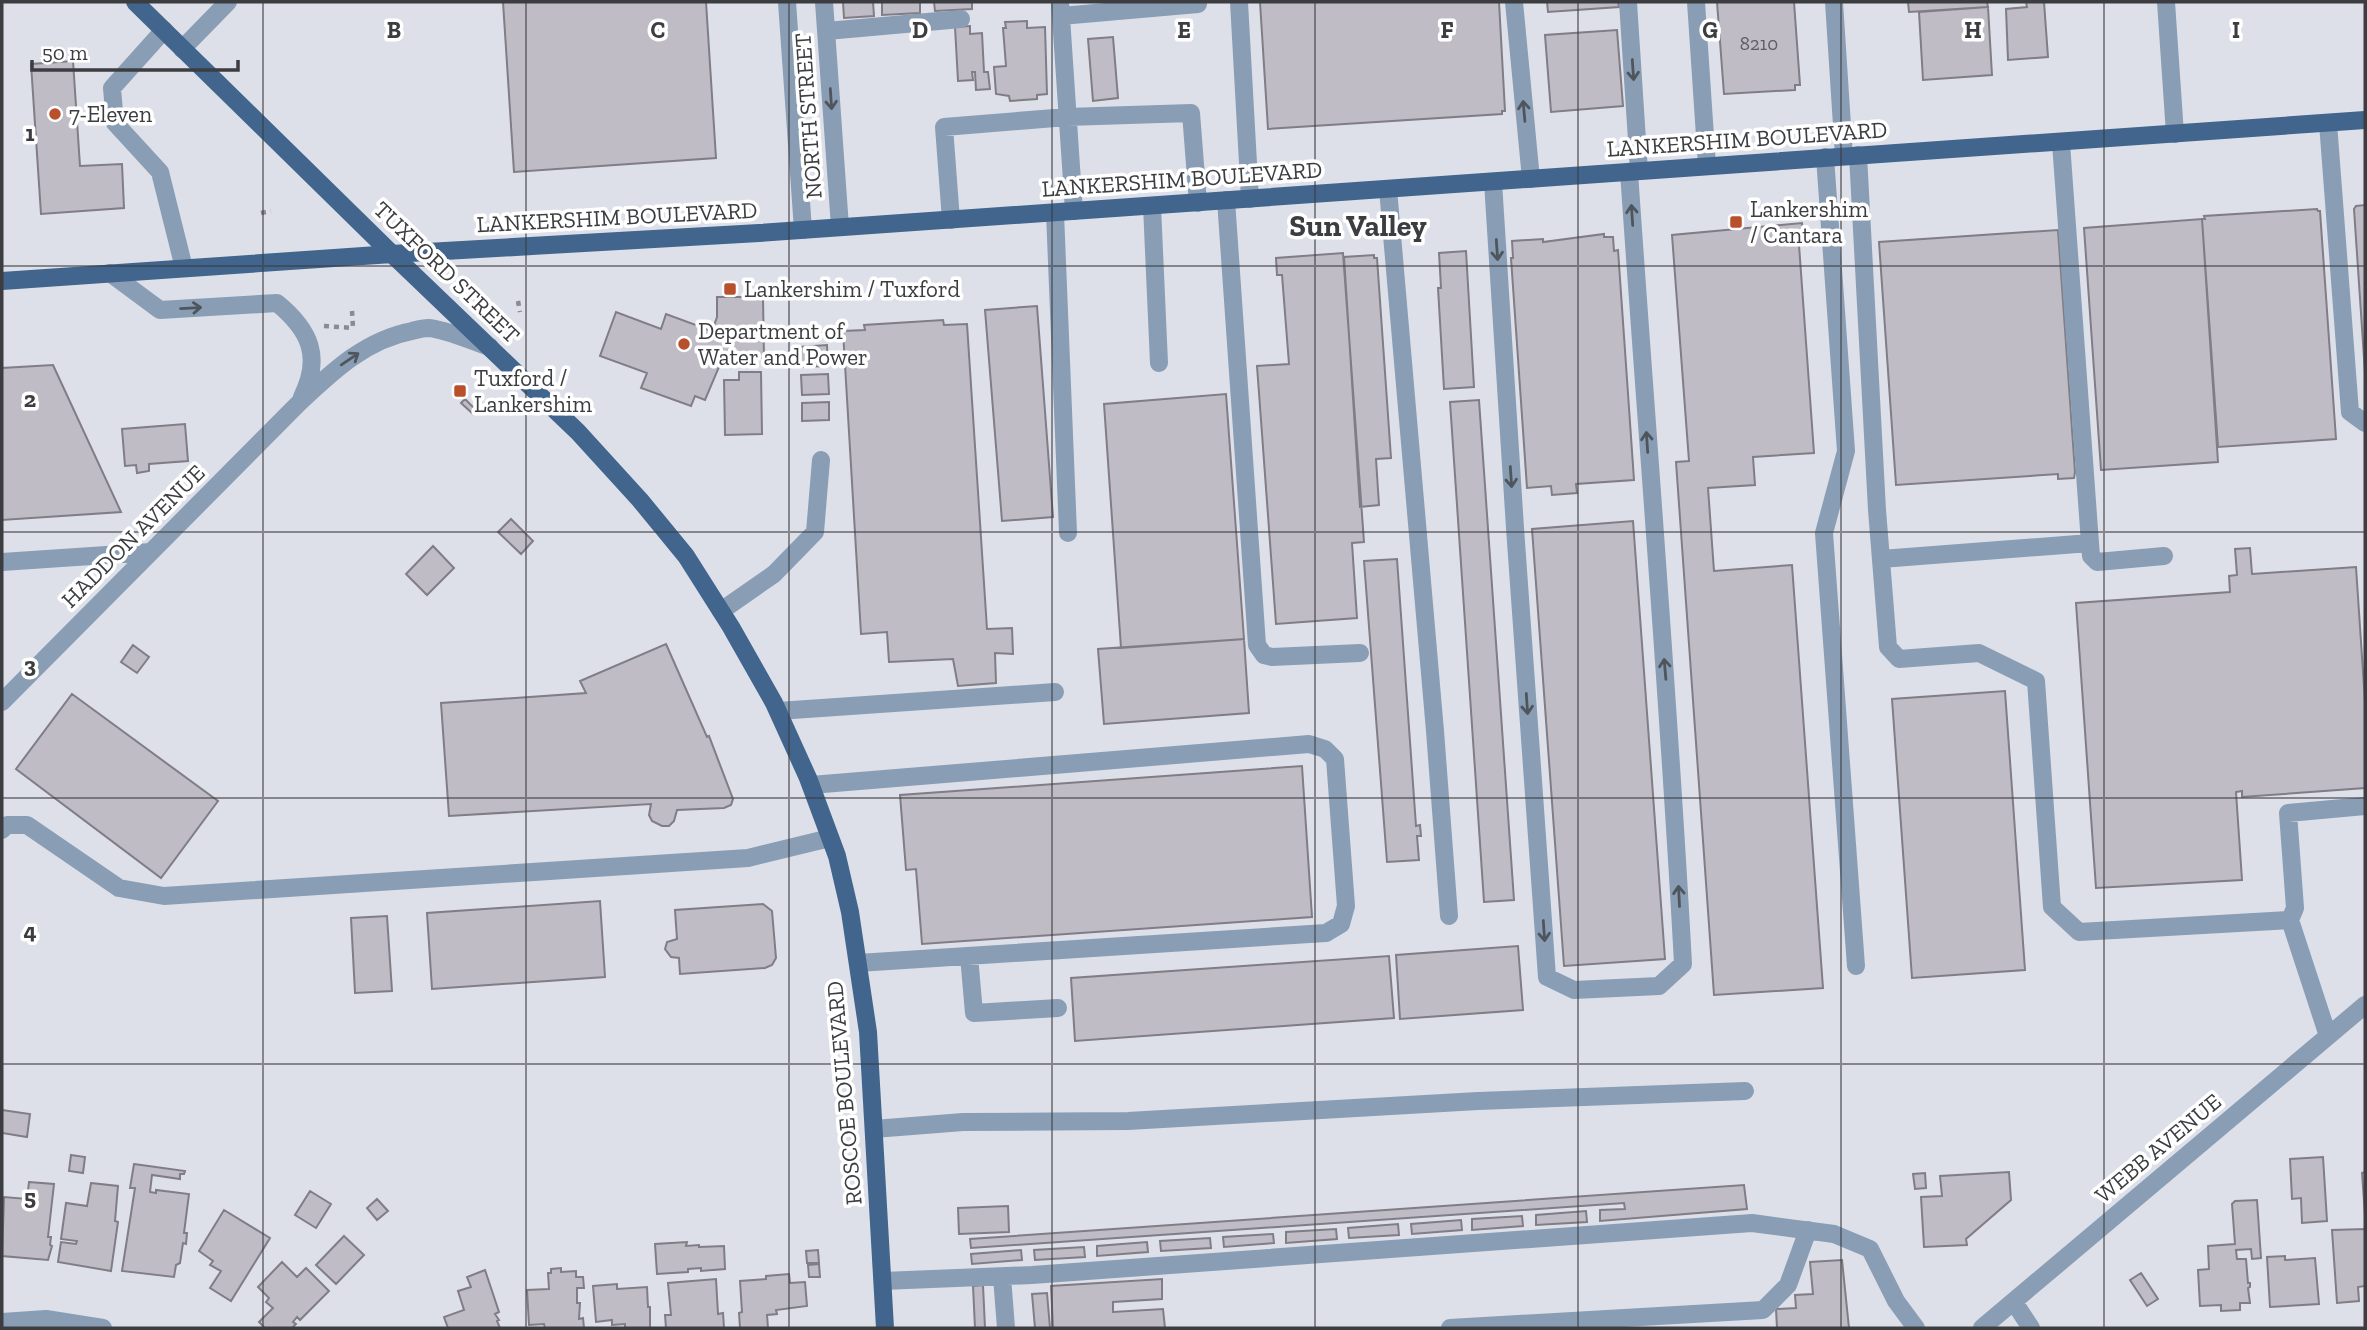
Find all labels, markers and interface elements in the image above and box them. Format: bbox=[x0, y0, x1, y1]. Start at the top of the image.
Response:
text: B bbox=[387, 16, 401, 44]
text: C bbox=[651, 16, 665, 44]
text: D bbox=[912, 16, 928, 44]
text: E bbox=[1177, 16, 1191, 44]
text: F bbox=[1440, 16, 1454, 44]
text: G bbox=[1702, 16, 1718, 44]
text: H bbox=[1964, 16, 1982, 44]
text: I bbox=[2232, 16, 2240, 44]
scale bar bbox=[32, 28, 238, 72]
street label: NORTH STREET bbox=[788, 32, 828, 200]
house number: 8210 bbox=[1740, 32, 1778, 55]
text: 50 m bbox=[42, 40, 88, 65]
one-way arrow bbox=[1627, 58, 1640, 81]
one-way arrow bbox=[825, 87, 838, 110]
place label: 7-Eleven bbox=[69, 100, 152, 128]
one-way arrow bbox=[1517, 100, 1530, 123]
marker: 7-Eleven bbox=[47, 106, 63, 122]
street label: LANKERSHIM BOULEVARD bbox=[1606, 115, 1888, 163]
text: 1 bbox=[25, 119, 35, 147]
street label: LANKERSHIM BOULEVARD bbox=[1041, 155, 1323, 203]
street label: TUXFORD STREET bbox=[368, 195, 526, 349]
place label: Lankershim / Cantara bbox=[1750, 195, 1868, 249]
street label: LANKERSHIM BOULEVARD bbox=[476, 196, 758, 238]
one-way arrow bbox=[1625, 204, 1638, 227]
district label: Sun Valley bbox=[1289, 208, 1427, 244]
marker: Lankershim / Cantara bbox=[1728, 214, 1744, 230]
one-way arrow bbox=[1491, 238, 1504, 261]
place label: Lankershim / Tuxford bbox=[744, 275, 961, 303]
marker: Lankershim / Tuxford bbox=[722, 281, 738, 297]
one-way arrow bbox=[179, 301, 202, 314]
place label: Department of Water and Power bbox=[698, 317, 868, 371]
marker: Department of Water and Power bbox=[676, 336, 692, 352]
one-way arrow bbox=[340, 351, 359, 366]
place label: Tuxford / Lankershim bbox=[474, 364, 592, 418]
marker: Tuxford / Lankershim bbox=[452, 383, 468, 399]
text: 2 bbox=[24, 385, 36, 413]
one-way arrow bbox=[1640, 431, 1653, 454]
street label: HADDON AVENUE bbox=[56, 459, 210, 613]
one-way arrow bbox=[1505, 465, 1518, 488]
text: 3 bbox=[24, 651, 36, 679]
one-way arrow bbox=[1658, 658, 1671, 680]
one-way arrow bbox=[1521, 692, 1534, 715]
one-way arrow bbox=[1673, 884, 1686, 907]
text: 4 bbox=[23, 917, 37, 945]
one-way arrow bbox=[1538, 919, 1551, 942]
street label: ROSCOE BOULEVARD bbox=[820, 980, 868, 1206]
street label: WEBB AVENUE bbox=[2089, 1087, 2227, 1209]
text: 5 bbox=[24, 1183, 36, 1211]

